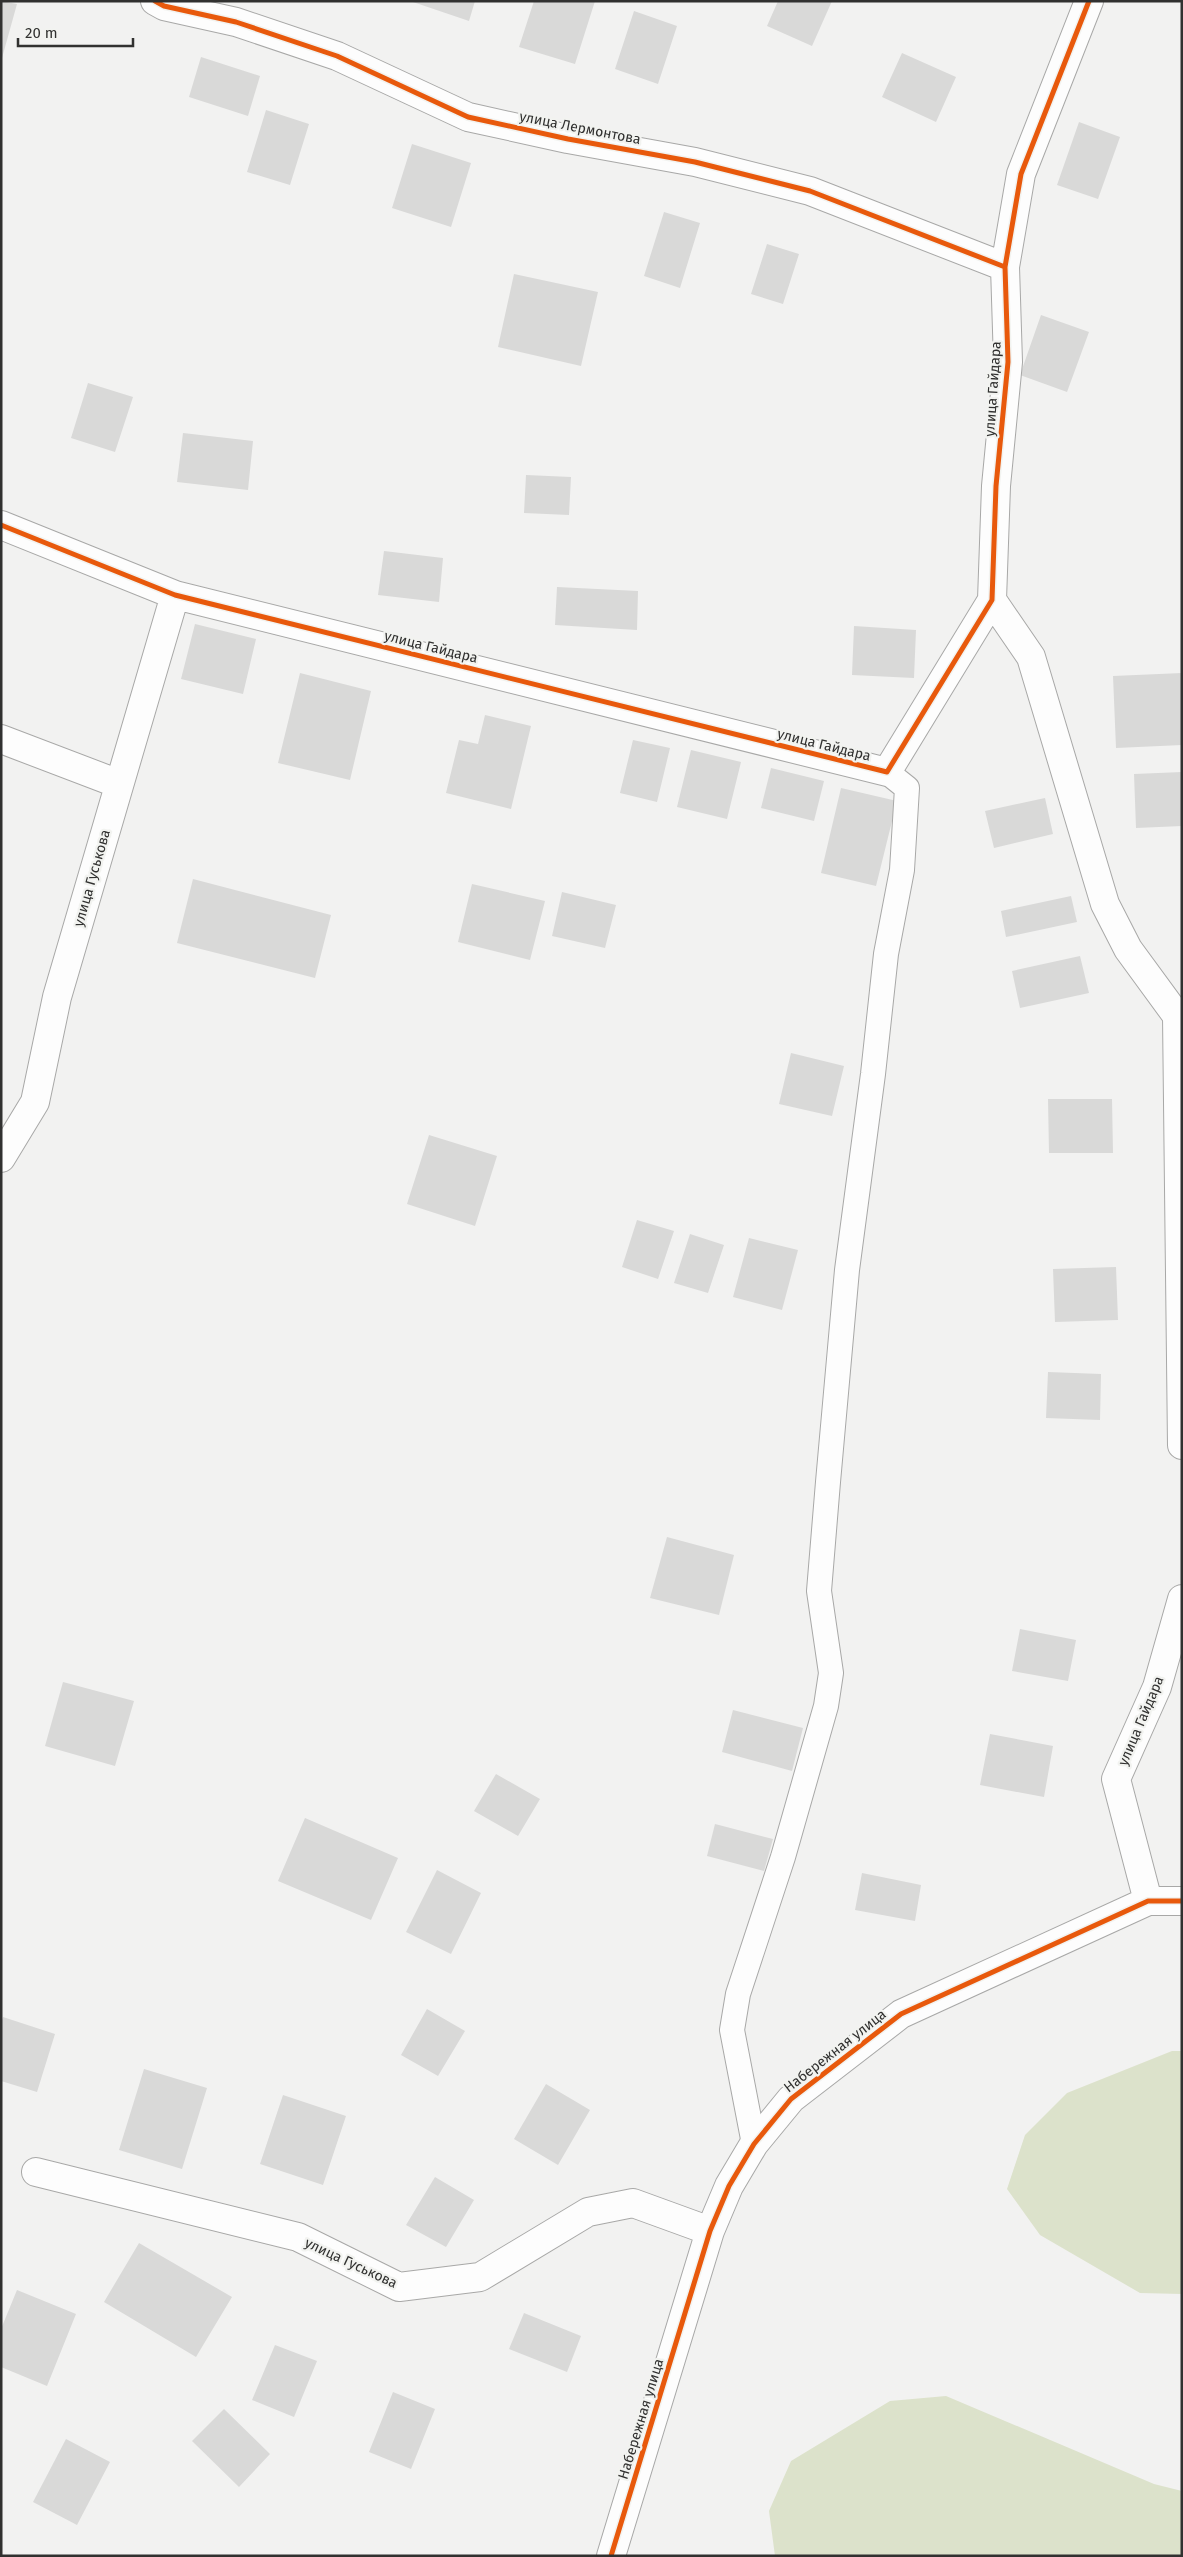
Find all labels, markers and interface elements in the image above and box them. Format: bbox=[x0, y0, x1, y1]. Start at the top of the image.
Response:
scale bar bbox=[18, 15, 132, 47]
text: 20 m bbox=[25, 24, 58, 42]
street label: улица Лермонтова bbox=[518, 108, 642, 148]
street label: улица Гайдара bbox=[981, 341, 1005, 437]
street label: улица Гайдара bbox=[383, 627, 479, 667]
street label: улица Гайдара bbox=[776, 725, 872, 765]
street label: улица Гуськова bbox=[70, 828, 114, 928]
street label: улица Гайдара bbox=[1114, 1674, 1168, 1768]
street label: Набережная улица bbox=[780, 2006, 890, 2096]
street label: улица Гуськова bbox=[302, 2234, 400, 2292]
street label: Набережная улица bbox=[615, 2357, 667, 2481]

